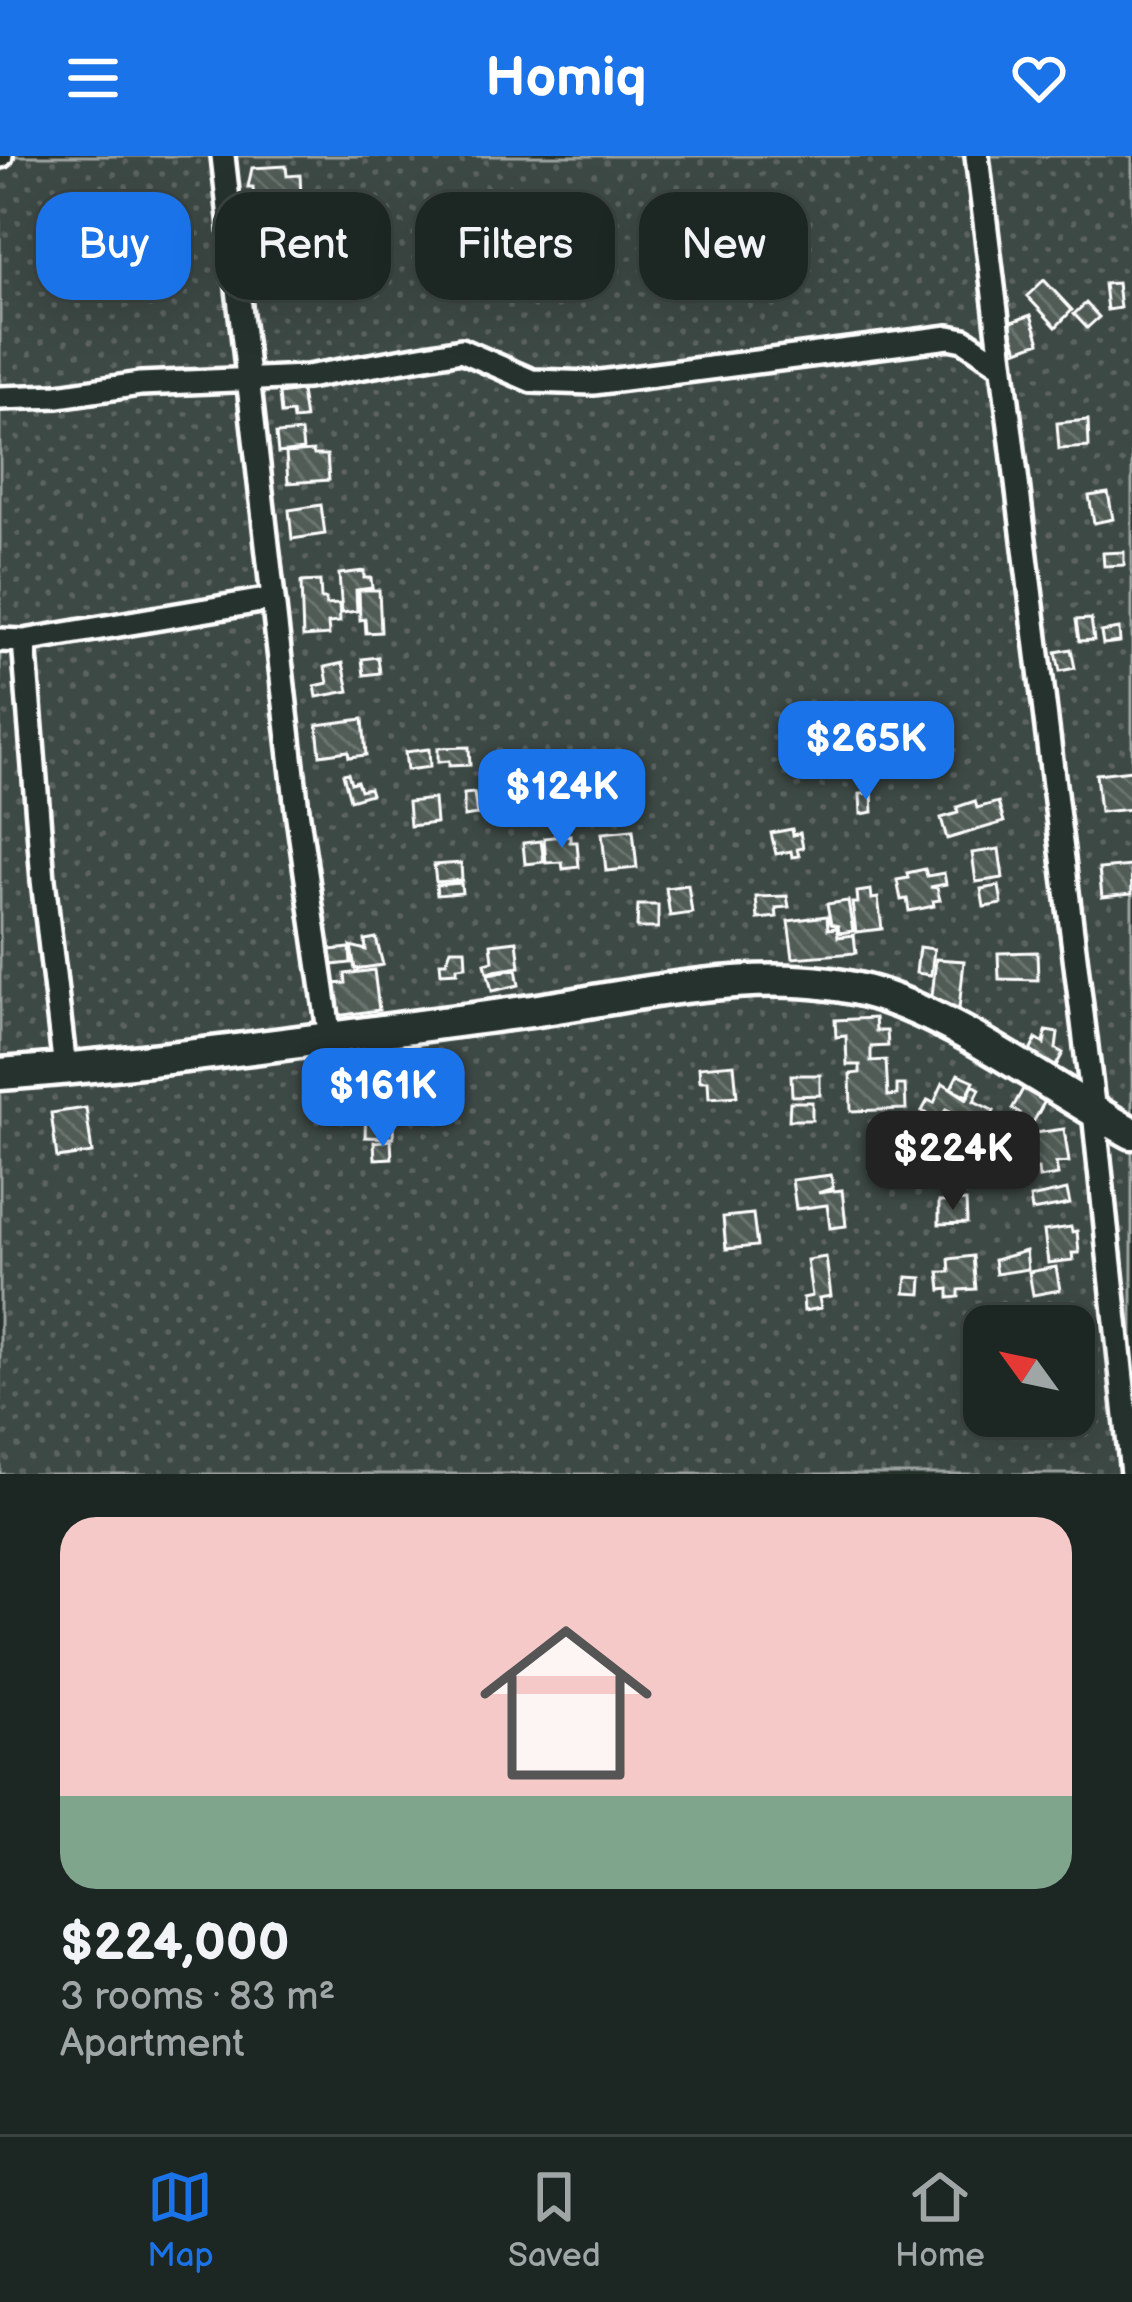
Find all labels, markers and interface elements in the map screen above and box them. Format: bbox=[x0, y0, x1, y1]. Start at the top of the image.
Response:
icon: menu bbox=[60, 45, 126, 111]
icon: heart bbox=[1006, 45, 1072, 111]
text: Homiq bbox=[485, 46, 647, 111]
chip: Buy bbox=[36, 192, 191, 300]
chip: Rent bbox=[215, 192, 391, 300]
chip: Filters bbox=[415, 192, 615, 300]
chip: New bbox=[639, 192, 808, 300]
pin: $265K bbox=[782, 701, 950, 803]
text: $265K bbox=[805, 716, 927, 763]
pin: $124K bbox=[478, 749, 646, 851]
text: $124K bbox=[505, 764, 619, 811]
pin: $161K bbox=[299, 1048, 467, 1150]
text: $161K bbox=[329, 1063, 437, 1110]
pin: $224K bbox=[869, 1111, 1037, 1213]
text: $224K bbox=[893, 1126, 1013, 1173]
north arrow bbox=[963, 1305, 1095, 1437]
map controls bbox=[963, 1305, 1095, 1437]
icon: home bbox=[458, 1595, 674, 1811]
text: $224,000 bbox=[60, 1913, 289, 1974]
text: 3 rooms · 83 m² bbox=[60, 1974, 335, 2021]
text: Apartment bbox=[60, 2021, 244, 2068]
tab: Map bbox=[147, 2164, 214, 2276]
tab: Saved bbox=[508, 2164, 601, 2276]
tab: Home bbox=[895, 2164, 985, 2276]

